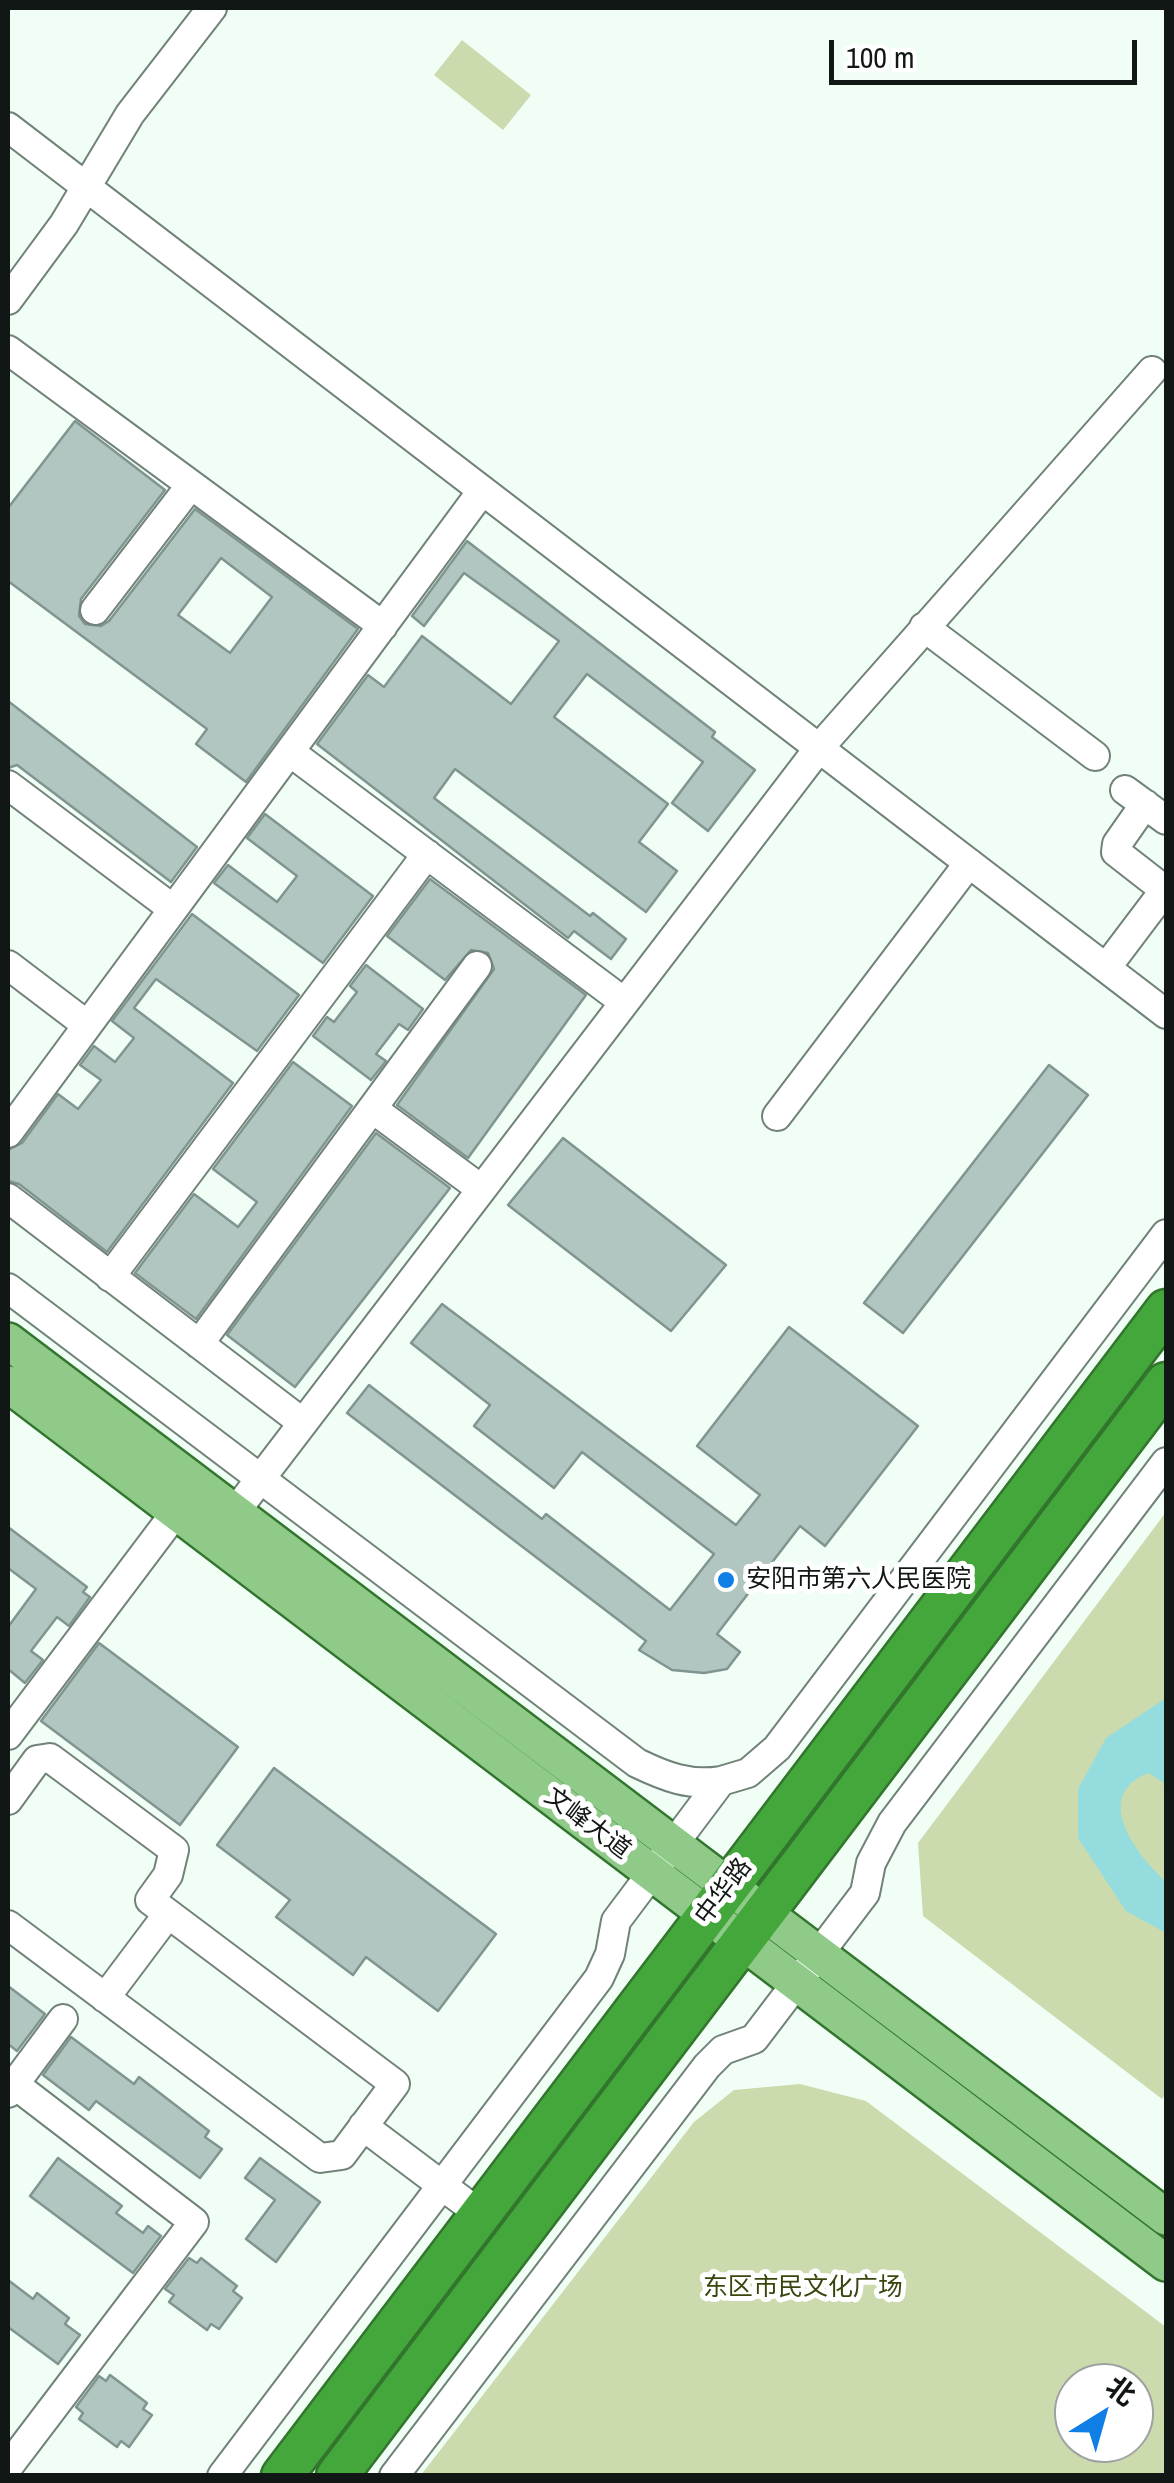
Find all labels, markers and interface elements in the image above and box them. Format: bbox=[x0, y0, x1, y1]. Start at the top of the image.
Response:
scale bar bbox=[834, 20, 1142, 82]
text: 100 m bbox=[846, 37, 914, 77]
place label: 安阳市第六人民医院 bbox=[746, 1565, 971, 1595]
marker: 安阳市第六人民医院 bbox=[715, 1569, 737, 1591]
street label: 文峰大道 bbox=[538, 1782, 636, 1866]
street label: 中华路 bbox=[689, 1853, 759, 1931]
park label: 东区市民文化广场 bbox=[703, 2273, 903, 2303]
north arrow bbox=[1054, 2363, 1154, 2463]
text: 北 bbox=[1098, 2367, 1143, 2414]

